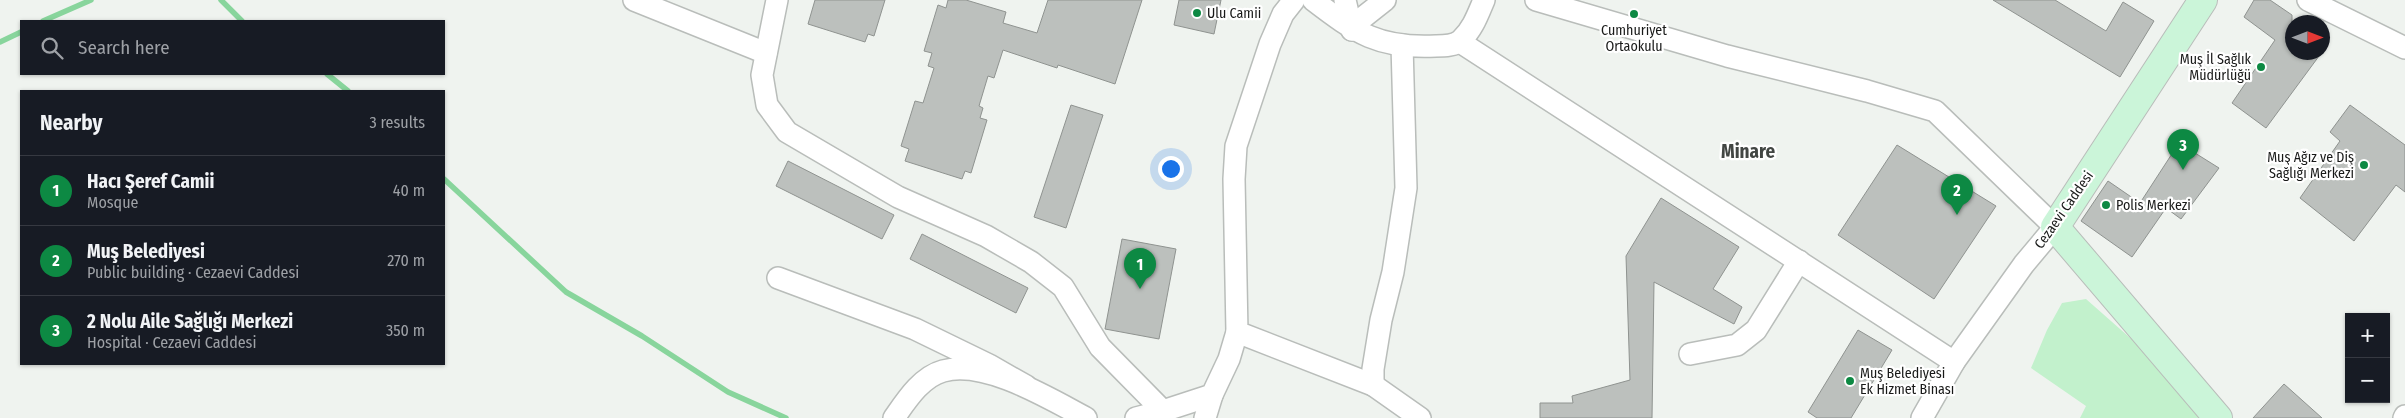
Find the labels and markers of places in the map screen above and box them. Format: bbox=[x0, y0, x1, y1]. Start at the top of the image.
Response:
place label: Ulu Camii bbox=[1207, 5, 1261, 22]
marker: Ulu Camii bbox=[1191, 7, 1203, 19]
marker: Cumhuriyet Ortaokulu bbox=[1628, 8, 1640, 20]
place label: Cumhuriyet Ortaokulu bbox=[1601, 22, 1667, 55]
place label: Muş İl Sağlık Müdürlüğü bbox=[2180, 51, 2251, 84]
marker: Muş İl Sağlık Müdürlüğü bbox=[2255, 61, 2267, 73]
pin: 3 bbox=[2167, 129, 2199, 170]
place label: Muş Ağız ve Diş Sağlığı Merkezi bbox=[2267, 149, 2354, 182]
marker: Muş Ağız ve Diş Sağlığı Merkezi bbox=[2358, 159, 2370, 171]
pin: 2 bbox=[1941, 174, 1973, 215]
place label: Polis Merkezi bbox=[2116, 197, 2191, 214]
marker: Polis Merkezi bbox=[2100, 199, 2112, 211]
pin: 1 bbox=[1124, 248, 1156, 289]
place label: Muş Belediyesi Ek Hizmet Binası bbox=[1860, 365, 1954, 398]
marker: Muş Belediyesi Ek Hizmet Binası bbox=[1844, 375, 1856, 387]

